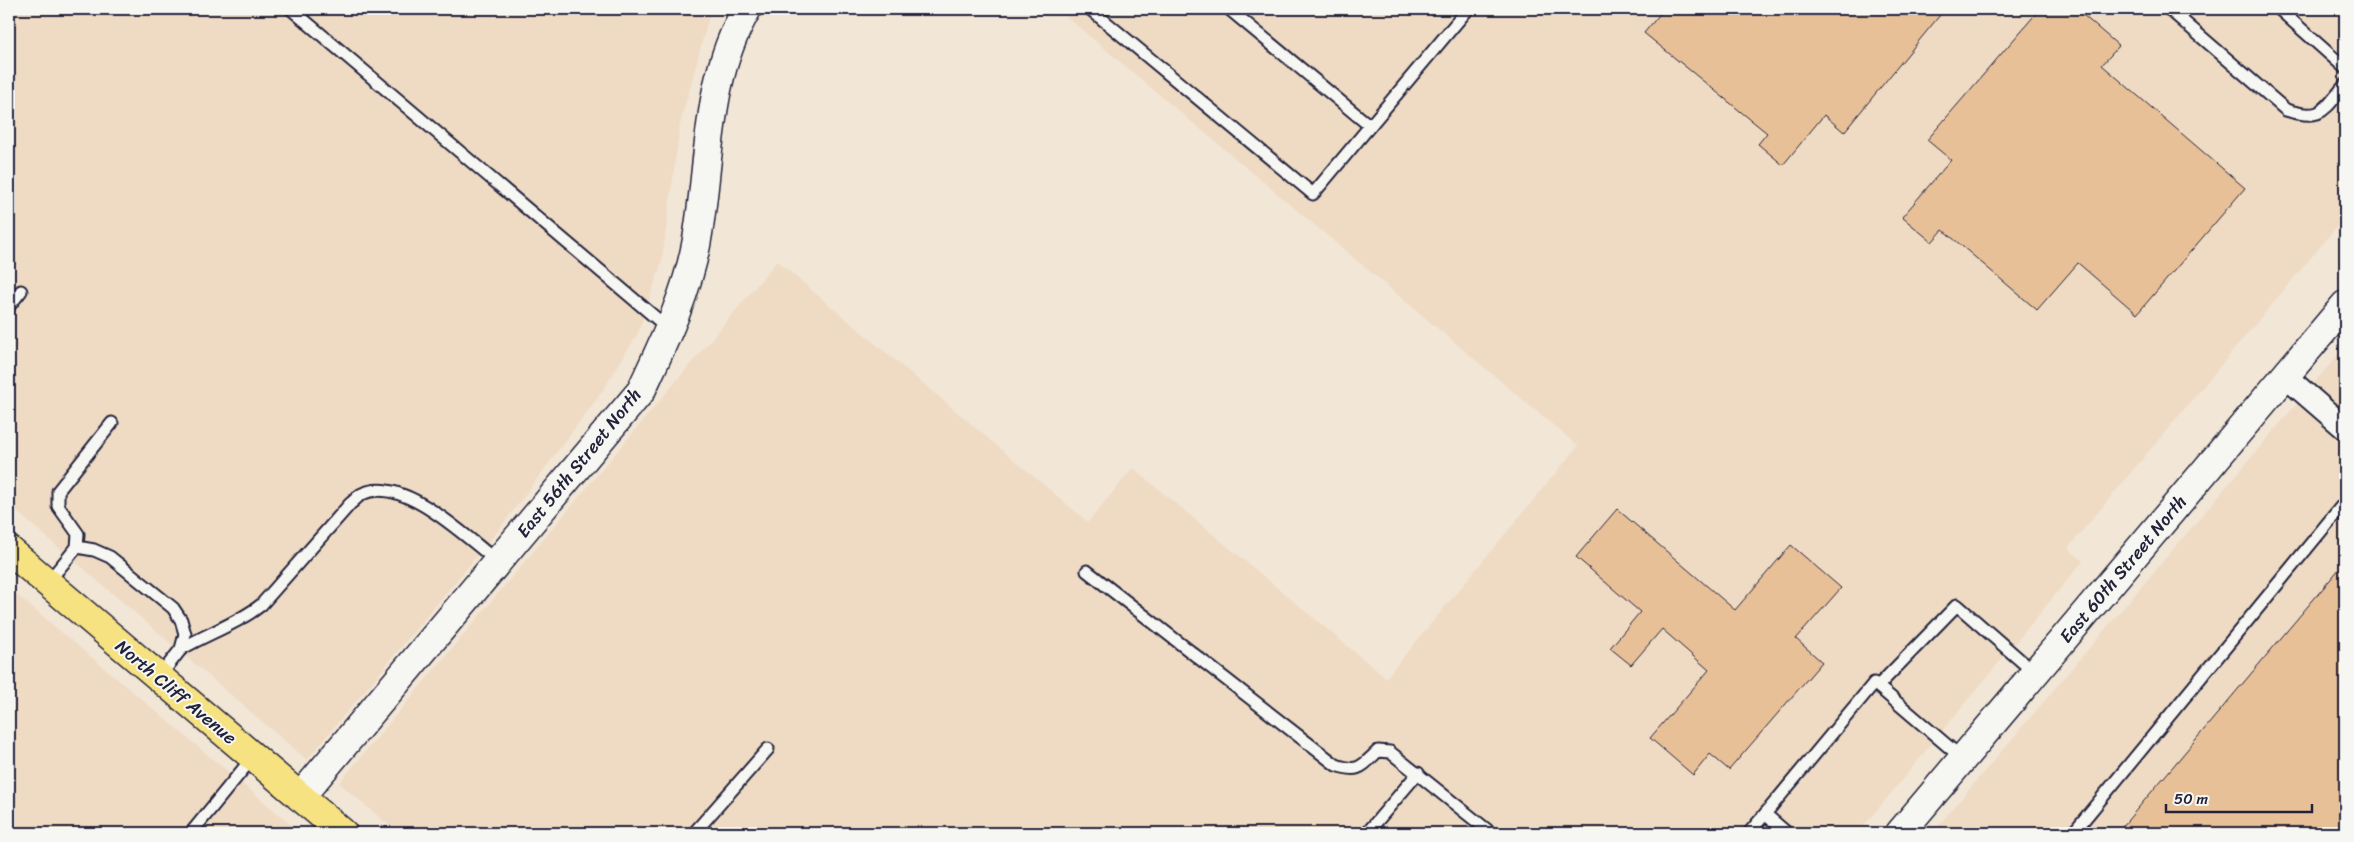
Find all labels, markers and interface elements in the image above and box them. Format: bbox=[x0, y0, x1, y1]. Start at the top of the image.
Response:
street label: East 56th Street North bbox=[508, 381, 650, 545]
street label: East 60th Street North bbox=[2051, 488, 2195, 650]
street label: North Cliff Avenue bbox=[108, 631, 244, 753]
scale bar bbox=[2166, 782, 2313, 814]
text: 50 m bbox=[2174, 786, 2209, 812]

